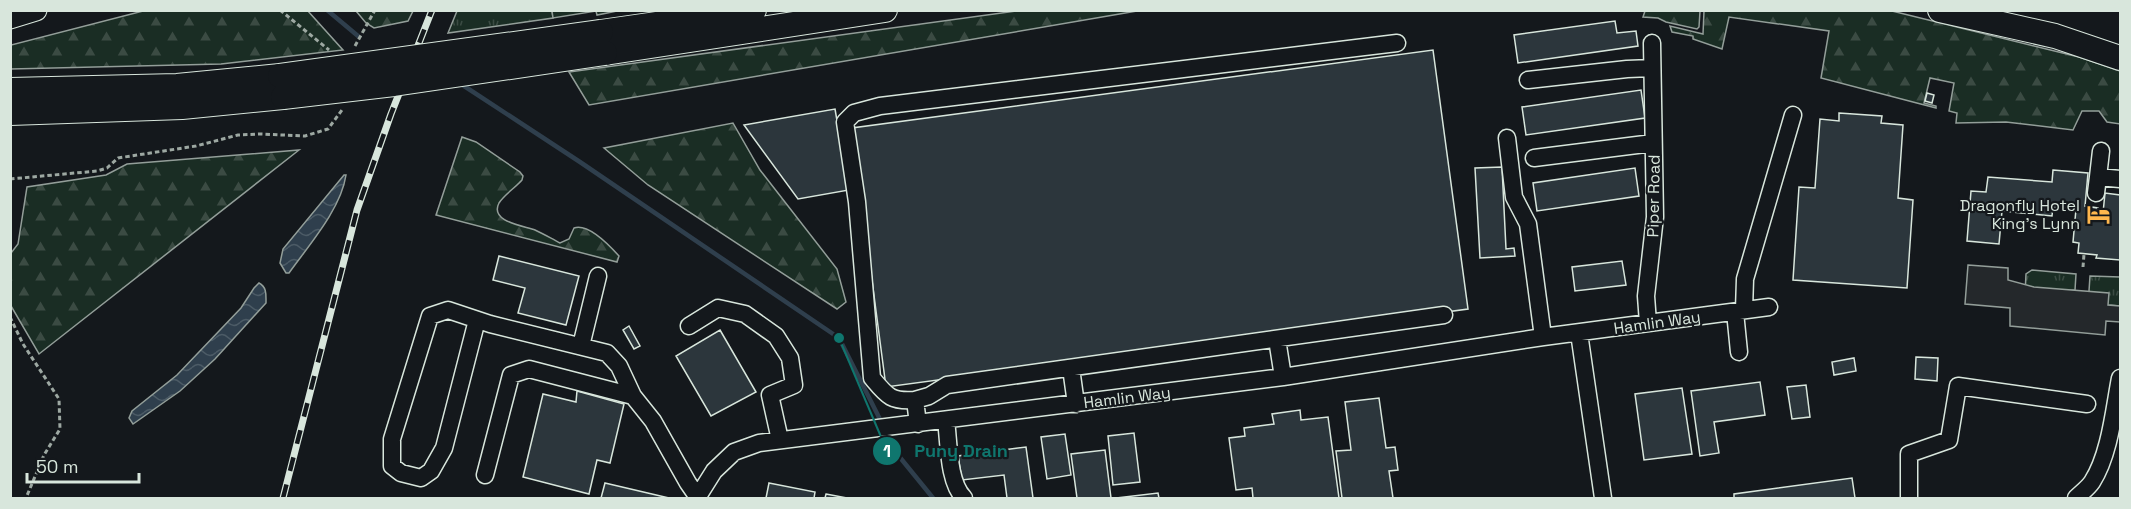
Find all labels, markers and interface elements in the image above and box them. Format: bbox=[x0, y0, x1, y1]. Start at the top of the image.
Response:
street label: Piper Road bbox=[1642, 154, 1665, 238]
place label: Dragonfly Hotel King's Lynn bbox=[1960, 195, 2080, 234]
hotel icon: Dragonfly Hotel King's Lynn bbox=[2085, 201, 2111, 227]
street label: Hamlin Way bbox=[1612, 306, 1702, 339]
street label: Hamlin Way bbox=[1082, 382, 1172, 413]
callout: Puny Drain bbox=[872, 433, 1019, 469]
text: 1 bbox=[883, 439, 891, 462]
text: Puny Drain bbox=[914, 439, 1008, 462]
scale bar bbox=[27, 446, 140, 484]
text: 50 m bbox=[36, 455, 78, 478]

